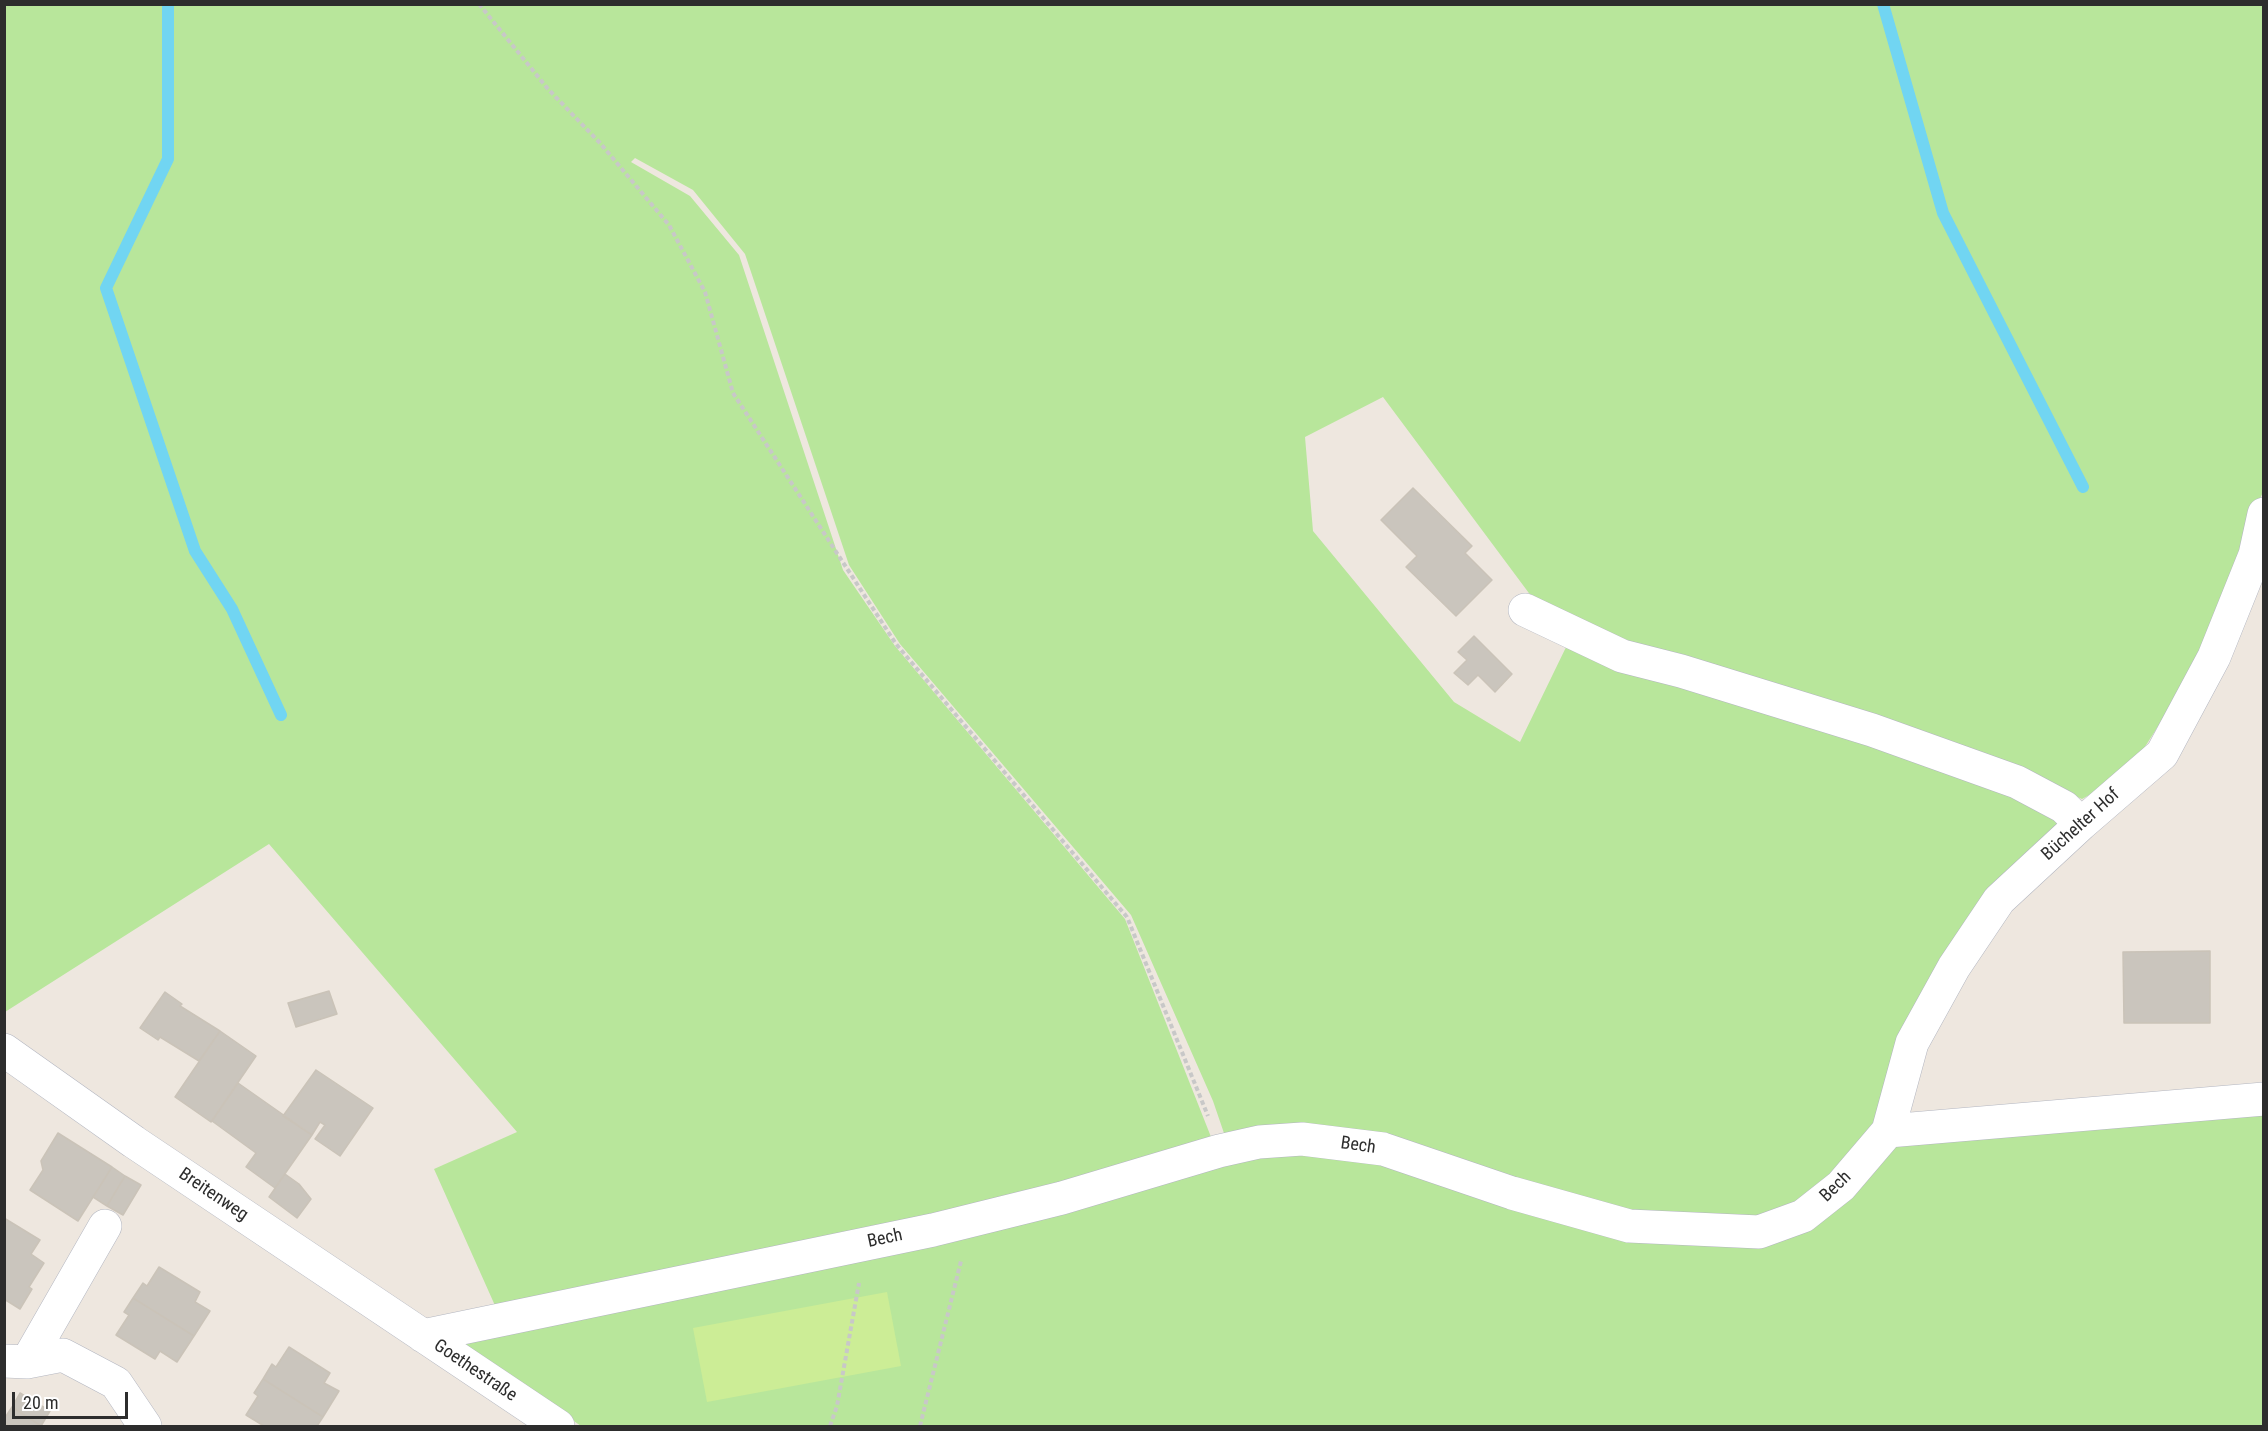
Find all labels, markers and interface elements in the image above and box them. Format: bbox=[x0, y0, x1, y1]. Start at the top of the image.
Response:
street label: Büchelter Hof bbox=[2038, 784, 2124, 866]
street label: Bech bbox=[1339, 1133, 1377, 1159]
street label: Breitenweg bbox=[174, 1164, 252, 1226]
street label: Bech bbox=[1816, 1167, 1856, 1207]
street label: Bech bbox=[866, 1225, 904, 1253]
street label: Goethestraße bbox=[429, 1335, 521, 1407]
scale bar bbox=[15, 1380, 130, 1418]
text: 20 m bbox=[23, 1392, 58, 1413]

